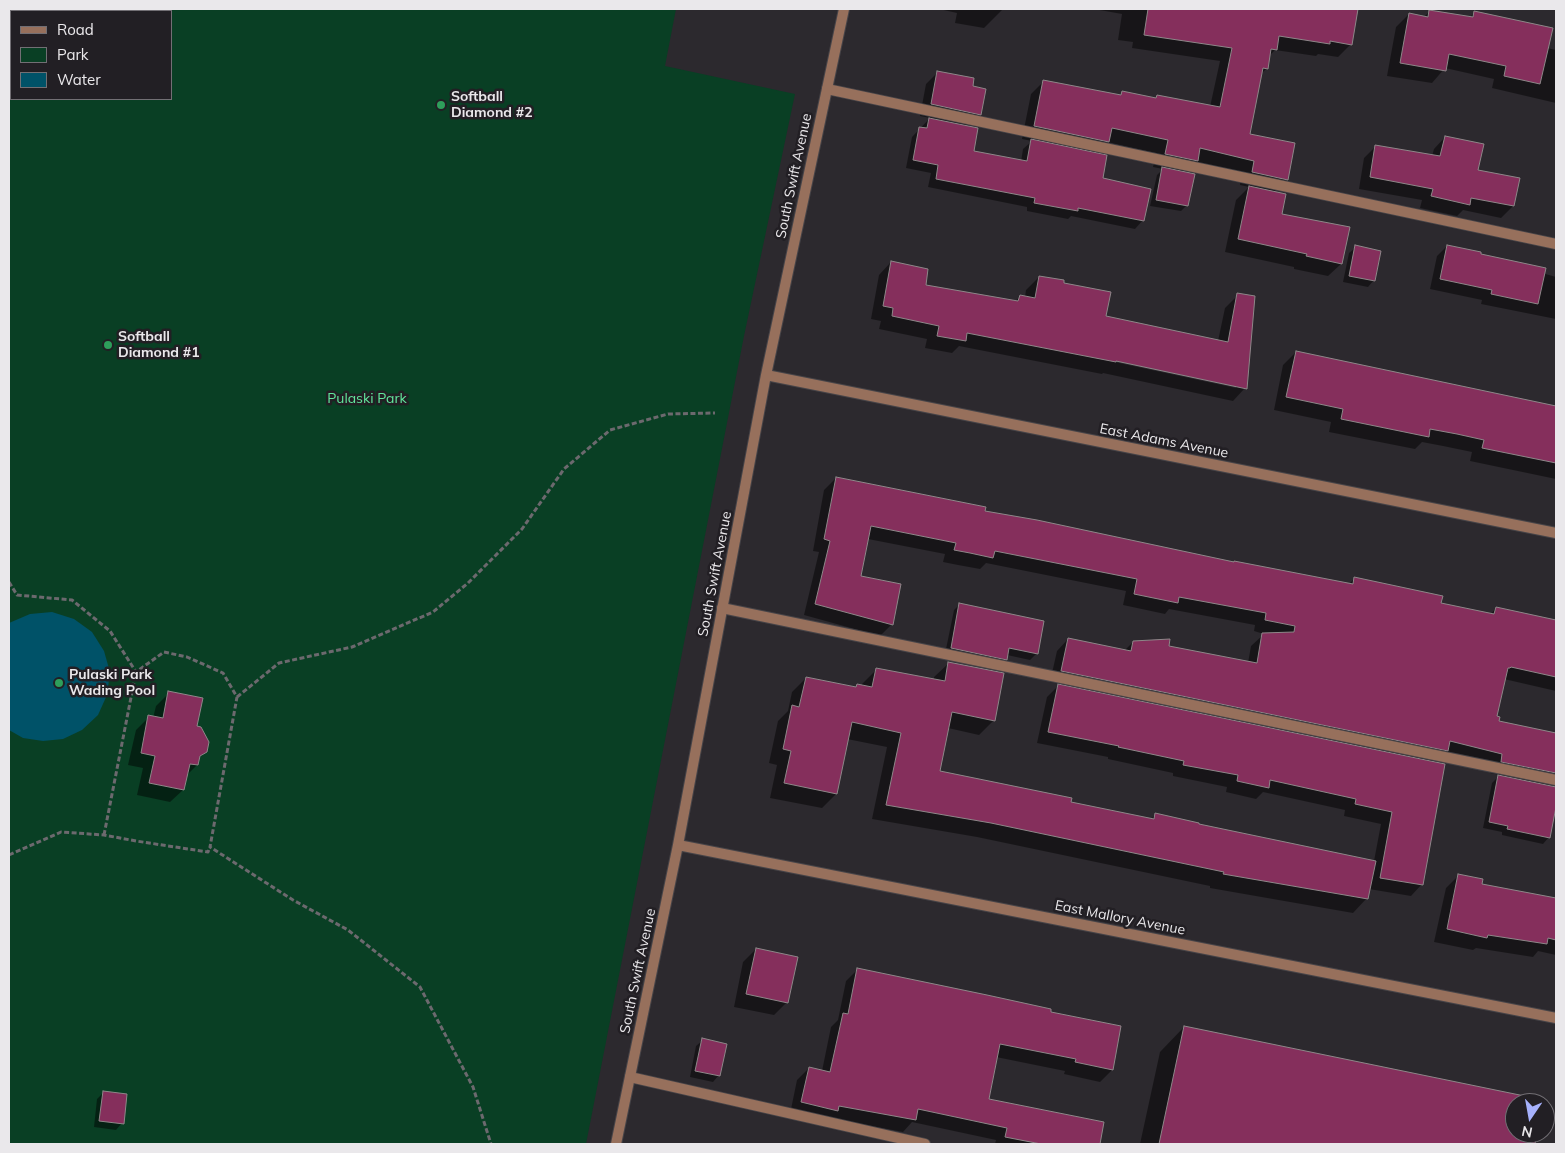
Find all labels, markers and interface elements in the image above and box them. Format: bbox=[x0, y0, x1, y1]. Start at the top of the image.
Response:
legend bbox=[10, 10, 172, 100]
text: Road bbox=[57, 20, 94, 39]
text: Park bbox=[57, 45, 89, 64]
text: Water bbox=[57, 70, 101, 89]
place label: Softball Diamond #2 bbox=[451, 89, 533, 121]
marker: Softball Diamond #2 bbox=[435, 99, 447, 111]
street label: South Swift Avenue bbox=[773, 112, 815, 240]
place label: Softball Diamond #1 bbox=[118, 329, 200, 362]
marker: Softball Diamond #1 bbox=[102, 339, 114, 351]
park label: Pulaski Park bbox=[327, 391, 407, 407]
street label: East Adams Avenue bbox=[1098, 420, 1230, 462]
street label: South Swift Avenue bbox=[695, 510, 735, 638]
place label: Pulaski Park Wading Pool bbox=[69, 667, 155, 700]
marker: Pulaski Park Wading Pool bbox=[53, 677, 65, 689]
street label: East Mallory Avenue bbox=[1053, 897, 1187, 939]
street label: South Swift Avenue bbox=[617, 907, 659, 1035]
north arrow bbox=[1505, 1093, 1555, 1143]
text: N bbox=[1520, 1122, 1534, 1142]

